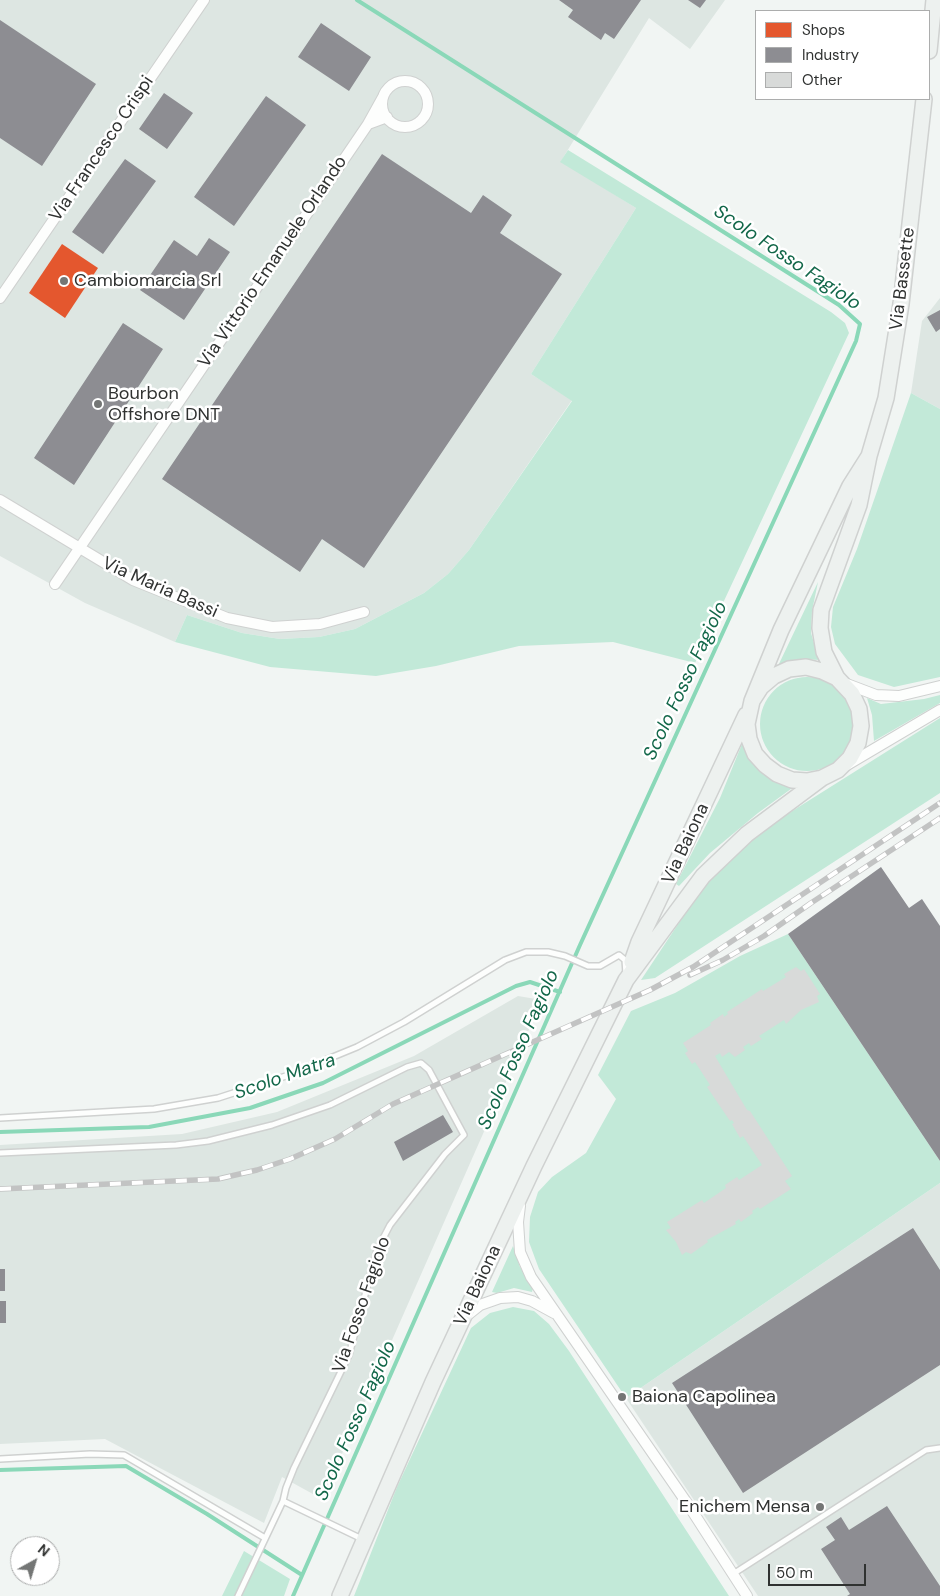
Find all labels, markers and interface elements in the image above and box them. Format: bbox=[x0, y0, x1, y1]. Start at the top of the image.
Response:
legend bbox=[755, 10, 930, 100]
text: Shops bbox=[802, 20, 845, 40]
text: Industry bbox=[802, 45, 859, 65]
text: Other bbox=[802, 70, 842, 90]
street label: Via Francesco Crispi bbox=[45, 72, 159, 226]
street label: Via Vittorio Emanuele Orlando bbox=[194, 152, 352, 372]
water label: Scolo Fosso Fagiolo bbox=[709, 200, 865, 316]
street label: Via Bassette bbox=[886, 226, 920, 332]
place label: Cambiomarcia Srl bbox=[74, 270, 221, 292]
marker: Cambiomarcia Srl bbox=[58, 275, 70, 287]
place label: Bourbon Offshore DNT bbox=[108, 383, 220, 426]
marker: Bourbon Offshore DNT bbox=[92, 398, 104, 410]
street label: Via Maria Bassi bbox=[99, 553, 221, 623]
water label: Scolo Fosso Fagiolo bbox=[639, 598, 733, 764]
street label: Via Baiona bbox=[658, 800, 714, 888]
water label: Scolo Fosso Fagiolo bbox=[474, 967, 564, 1133]
water label: Scolo Matra bbox=[231, 1049, 339, 1105]
street label: Via Fosso Fagiolo bbox=[329, 1234, 395, 1376]
street label: Via Baiona bbox=[450, 1242, 506, 1330]
water label: Scolo Fosso Fagiolo bbox=[311, 1338, 401, 1504]
place label: Baiona Capolinea bbox=[632, 1386, 776, 1408]
marker: Baiona Capolinea bbox=[616, 1391, 628, 1403]
place label: Enichem Mensa bbox=[679, 1496, 810, 1518]
marker: Enichem Mensa bbox=[814, 1501, 826, 1513]
north arrow bbox=[10, 1536, 60, 1586]
text: N bbox=[34, 1540, 53, 1560]
scale bar bbox=[770, 1554, 868, 1586]
text: 50 m bbox=[776, 1563, 813, 1583]

